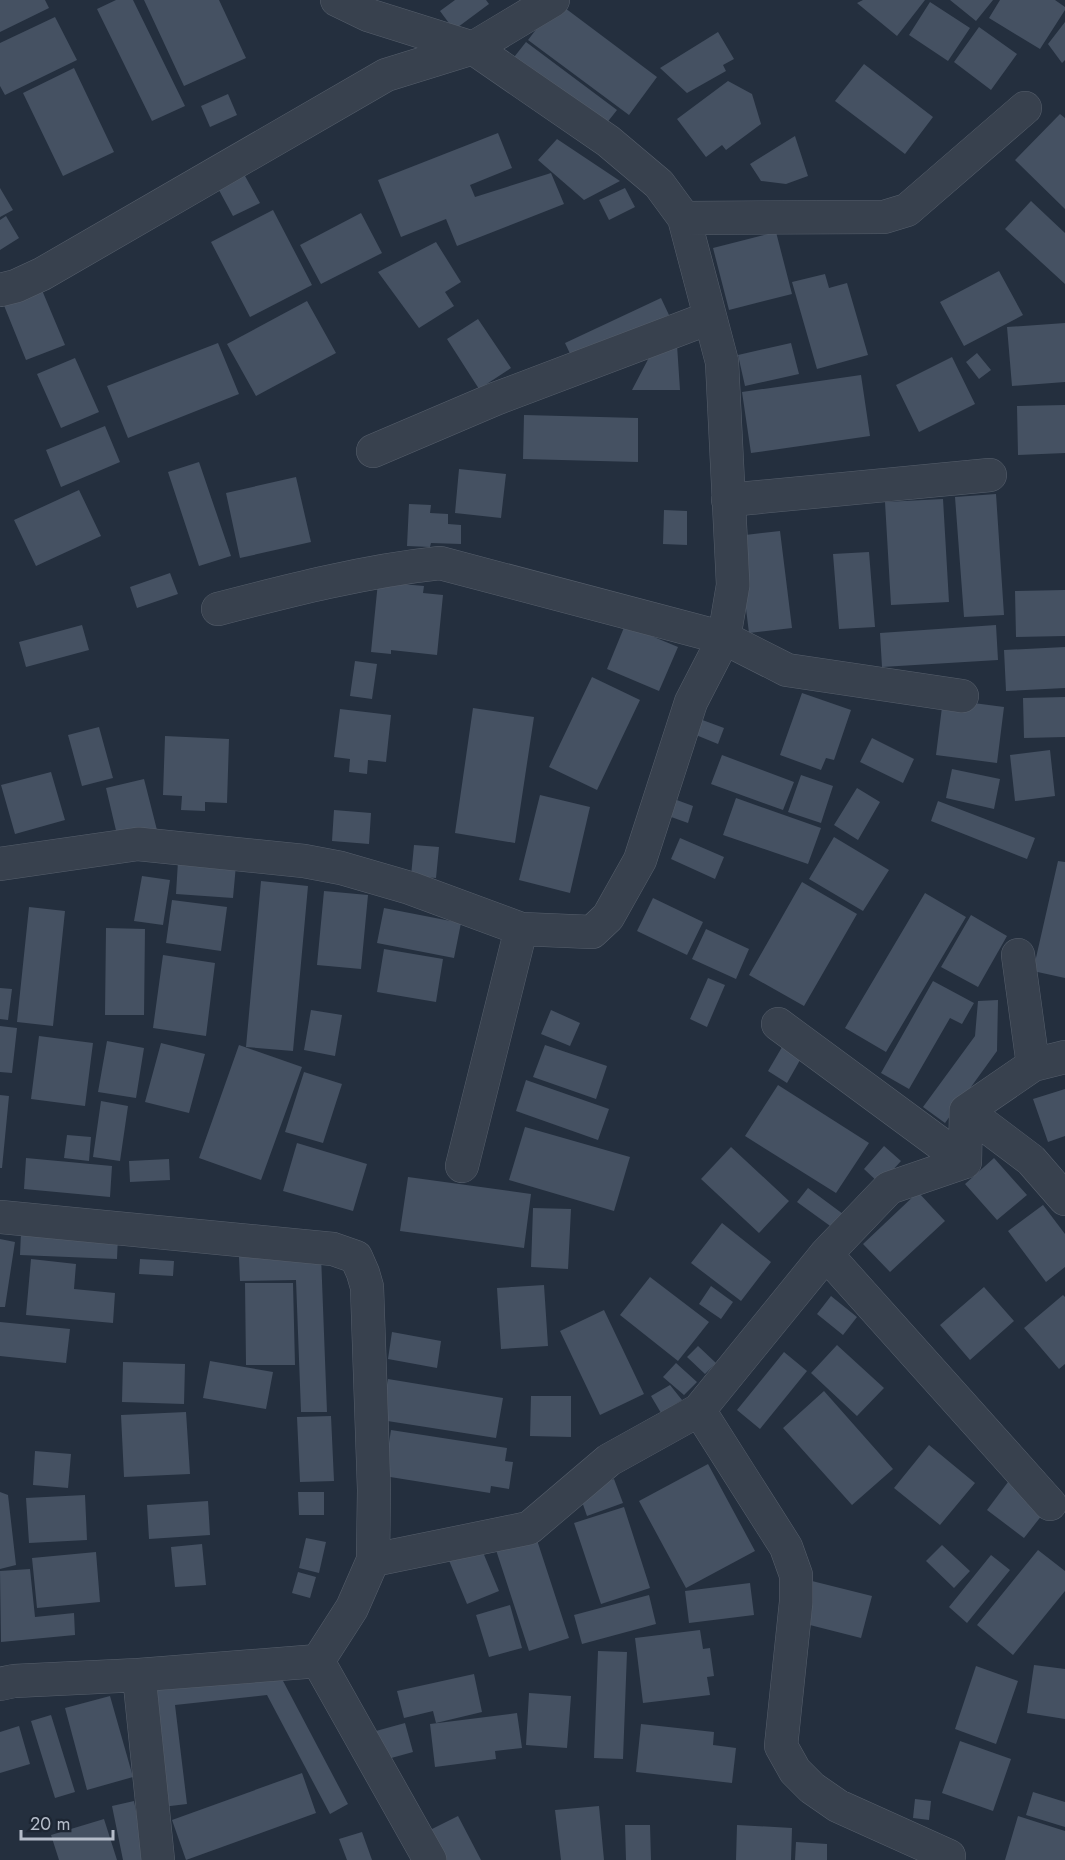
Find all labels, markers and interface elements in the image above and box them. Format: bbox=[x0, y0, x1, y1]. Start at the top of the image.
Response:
scale bar bbox=[21, 1803, 112, 1841]
text: 20 m bbox=[30, 1811, 70, 1837]

